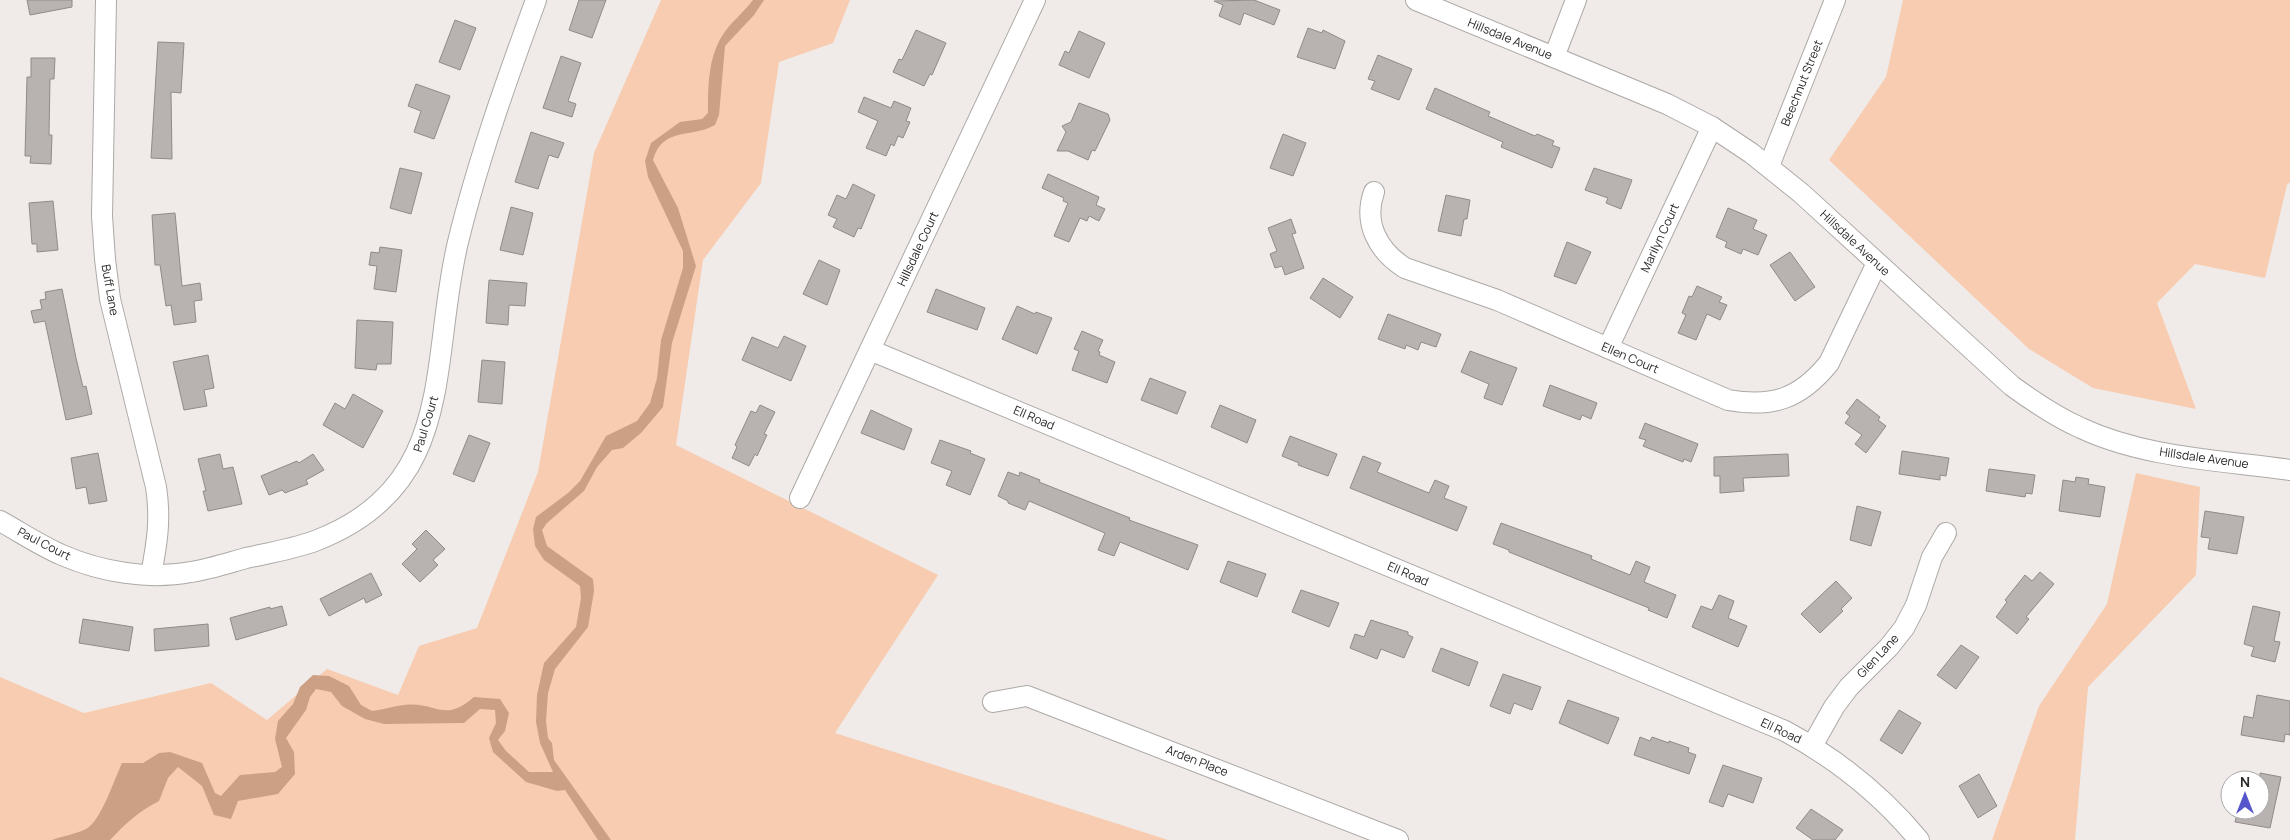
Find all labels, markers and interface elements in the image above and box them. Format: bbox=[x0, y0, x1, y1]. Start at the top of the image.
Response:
street label: Hillsdale Avenue bbox=[1465, 14, 1555, 63]
street label: Beechnut Street bbox=[1776, 37, 1827, 129]
street label: Marilyn Court bbox=[1636, 200, 1683, 275]
street label: Hillsdale Avenue bbox=[1817, 206, 1894, 280]
street label: Hillsdale Court bbox=[893, 208, 942, 289]
street label: Buff Lane bbox=[98, 263, 123, 317]
street label: Ellen Court bbox=[1599, 338, 1662, 377]
street label: Paul Court bbox=[409, 394, 442, 454]
street label: Ell Road bbox=[1011, 401, 1057, 434]
street label: Hillsdale Avenue bbox=[2158, 443, 2250, 472]
street label: Paul Court bbox=[15, 523, 74, 564]
street label: Ell Road bbox=[1385, 557, 1431, 590]
street label: Glen Lane bbox=[1853, 630, 1902, 681]
street label: Ell Road bbox=[1758, 714, 1804, 747]
street label: Arden Place bbox=[1164, 741, 1231, 780]
north arrow bbox=[2220, 770, 2270, 820]
text: N bbox=[2240, 772, 2250, 791]

